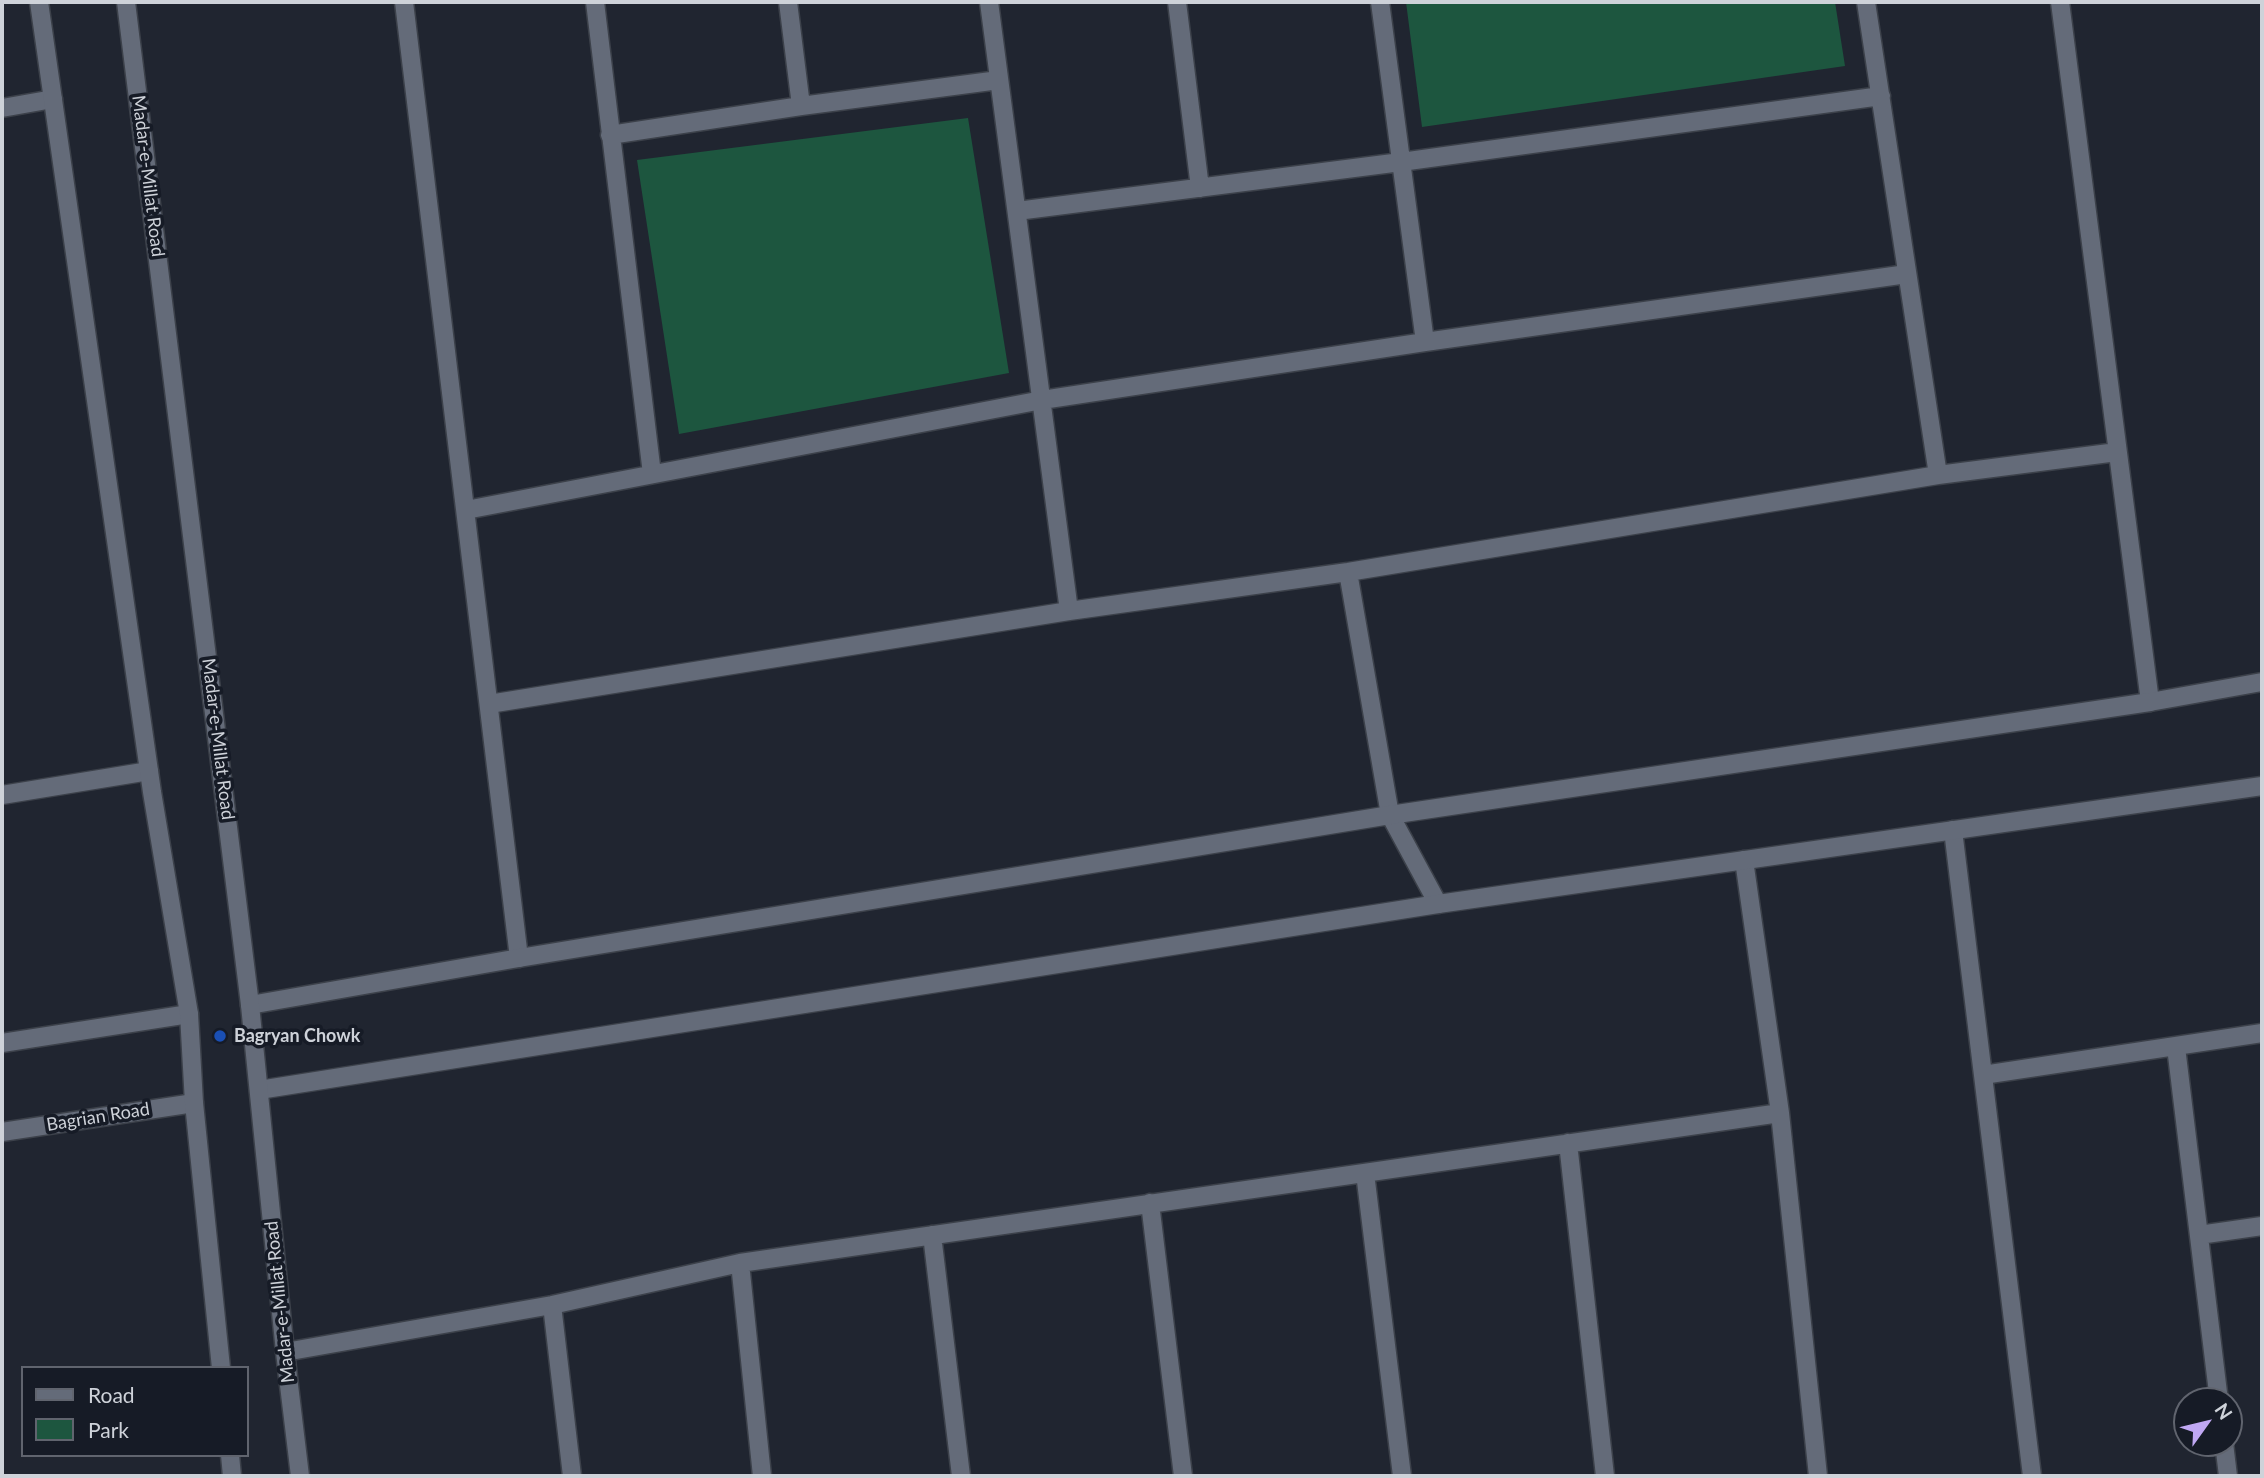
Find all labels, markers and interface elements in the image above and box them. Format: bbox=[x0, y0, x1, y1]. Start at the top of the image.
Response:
street label: Madar-e-Millat Road bbox=[127, 94, 169, 258]
street label: Madar-e-Millat Road bbox=[197, 657, 239, 821]
place label: Bagryan Chowk bbox=[234, 1025, 360, 1047]
marker: Bagryan Chowk bbox=[212, 1028, 228, 1044]
street label: Bagrian Road bbox=[45, 1098, 151, 1136]
street label: Madar-e-Millat Road bbox=[261, 1220, 299, 1384]
legend bbox=[21, 1366, 248, 1457]
text: Road bbox=[88, 1382, 135, 1407]
north arrow bbox=[2173, 1387, 2243, 1457]
text: N bbox=[2211, 1399, 2238, 1424]
text: Park bbox=[88, 1417, 129, 1442]

